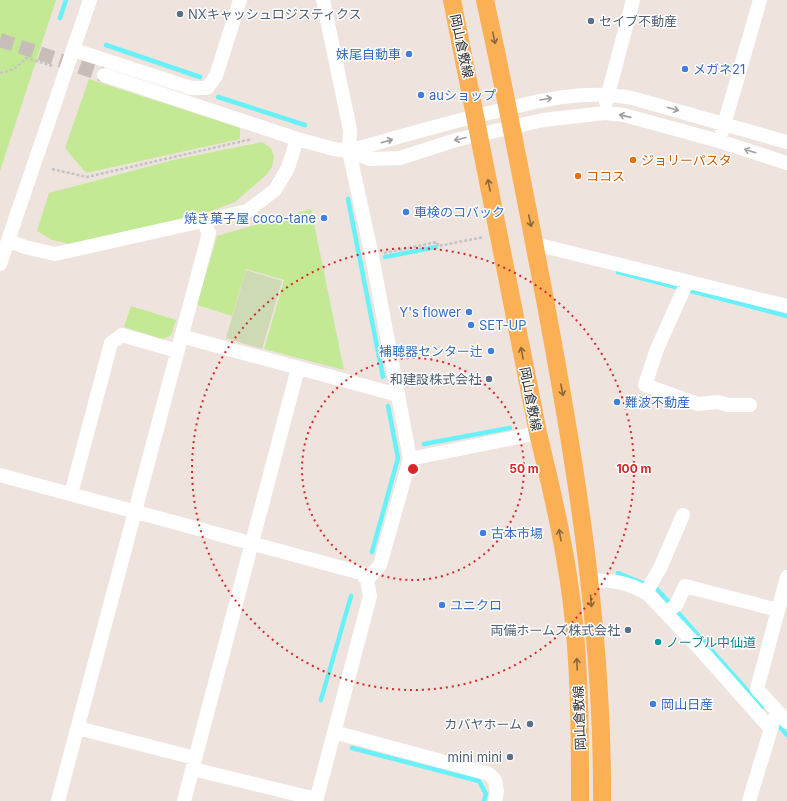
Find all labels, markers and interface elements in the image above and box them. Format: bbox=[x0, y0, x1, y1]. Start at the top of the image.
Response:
place label: NXキャッシュロジスティクス bbox=[188, 6, 362, 22]
marker: NXキャッシュロジスティクス bbox=[175, 9, 185, 19]
street label: 岡山倉敷線 bbox=[447, 13, 477, 79]
place label: セイブ不動産 bbox=[599, 13, 677, 29]
marker: セイブ不動産 bbox=[586, 16, 596, 26]
one-way arrow bbox=[490, 31, 498, 44]
place label: 妹尾自動車 bbox=[336, 46, 401, 62]
marker: 妹尾自動車 bbox=[404, 49, 414, 59]
place label: メガネ21 bbox=[693, 61, 745, 77]
marker: メガネ21 bbox=[680, 64, 690, 74]
place label: auショップ bbox=[429, 87, 496, 103]
marker: auショップ bbox=[416, 90, 426, 100]
one-way arrow bbox=[539, 95, 552, 103]
one-way arrow bbox=[667, 106, 680, 114]
one-way arrow bbox=[619, 111, 632, 119]
one-way arrow bbox=[453, 136, 466, 144]
one-way arrow bbox=[380, 137, 393, 144]
one-way arrow bbox=[744, 147, 757, 154]
place label: ジョリーパスタ bbox=[641, 152, 732, 168]
marker: ジョリーパスタ bbox=[628, 155, 638, 165]
place label: ココス bbox=[586, 168, 625, 184]
marker: ココス bbox=[573, 171, 583, 181]
one-way arrow bbox=[485, 178, 493, 191]
place label: 車検のコバック bbox=[414, 204, 505, 220]
marker: 車検のコバック bbox=[401, 207, 411, 217]
place label: 焼き菓子屋 coco-tane bbox=[184, 210, 316, 226]
marker: 焼き菓子屋 coco-tane bbox=[319, 213, 329, 223]
one-way arrow bbox=[526, 214, 534, 227]
place label: Y's flower bbox=[399, 304, 461, 320]
marker: Y's flower bbox=[464, 307, 474, 317]
place label: SET-UP bbox=[479, 317, 527, 333]
marker: SET-UP bbox=[466, 320, 476, 330]
place label: 補聴器センター辻 bbox=[379, 343, 483, 359]
marker: 補聴器センター辻 bbox=[486, 346, 496, 356]
one-way arrow bbox=[518, 347, 526, 360]
street label: 岡山倉敷線 bbox=[517, 366, 545, 432]
place label: 和建設株式会社 bbox=[390, 371, 481, 387]
marker: 和建設株式会社 bbox=[484, 374, 494, 384]
one-way arrow bbox=[558, 383, 566, 396]
place label: 難波不動産 bbox=[625, 394, 690, 410]
marker: 難波不動産 bbox=[612, 397, 622, 407]
text: 50 m bbox=[509, 461, 539, 476]
text: 100 m bbox=[616, 461, 652, 476]
centre of rings bbox=[406, 462, 420, 476]
place label: 古本市場 bbox=[491, 525, 543, 541]
marker: 古本市場 bbox=[478, 528, 488, 538]
one-way arrow bbox=[556, 529, 564, 542]
one-way arrow bbox=[588, 594, 595, 607]
place label: ユニクロ bbox=[450, 597, 502, 613]
marker: ユニクロ bbox=[437, 600, 447, 610]
place label: 両備ホームズ株式会社 bbox=[490, 622, 620, 638]
marker: 両備ホームズ株式会社 bbox=[623, 625, 633, 635]
place label: ノーブル中仙道 bbox=[666, 634, 756, 650]
marker: ノーブル中仙道 bbox=[653, 637, 663, 647]
one-way arrow bbox=[573, 658, 580, 671]
street label: 岡山倉敷線 bbox=[570, 685, 588, 751]
place label: 岡山日産 bbox=[661, 696, 713, 712]
marker: 岡山日産 bbox=[648, 699, 658, 709]
place label: カバヤホーム bbox=[444, 716, 522, 732]
marker: カバヤホーム bbox=[525, 719, 535, 729]
place label: mini mini bbox=[448, 749, 502, 765]
marker: mini mini bbox=[505, 752, 515, 762]

